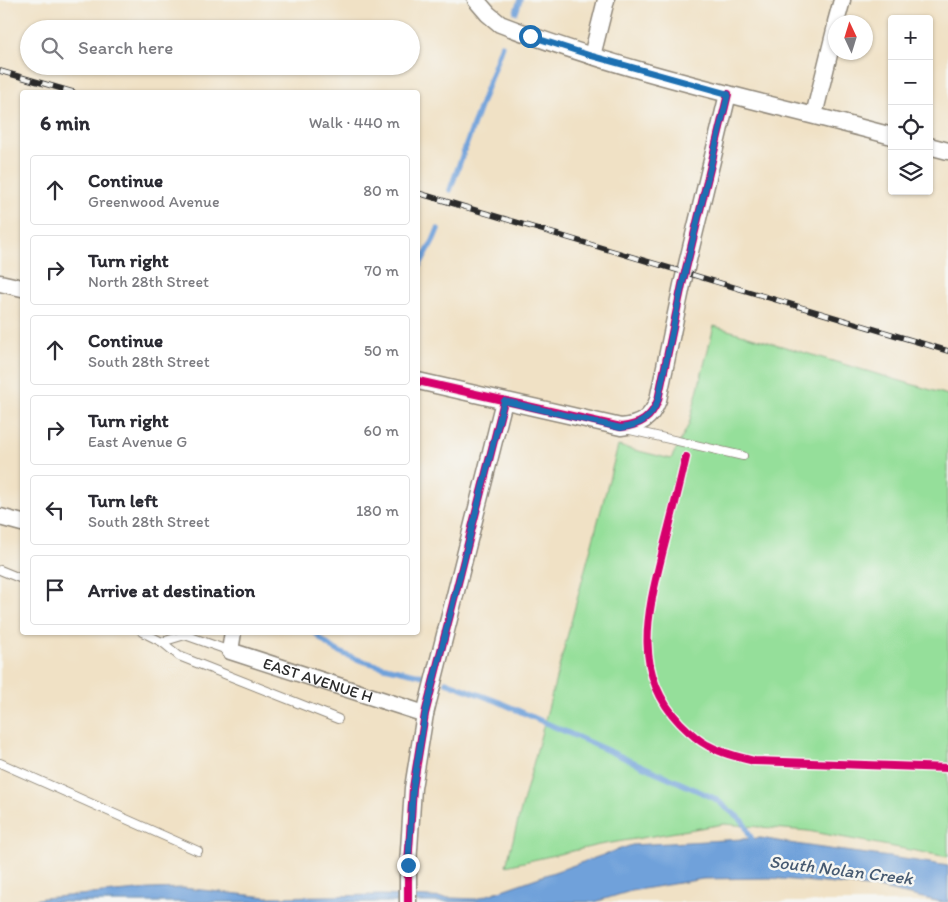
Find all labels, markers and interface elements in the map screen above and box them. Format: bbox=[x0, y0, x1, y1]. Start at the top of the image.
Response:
north arrow bbox=[828, 15, 873, 60]
map controls bbox=[888, 15, 933, 195]
button: + bbox=[888, 15, 933, 60]
search box bbox=[20, 20, 420, 75]
route start bbox=[519, 25, 542, 48]
icon: search bbox=[38, 34, 66, 62]
text: Search here bbox=[78, 36, 173, 59]
button: − bbox=[888, 60, 933, 105]
button: locate bbox=[888, 105, 933, 150]
text: 6 min bbox=[40, 110, 90, 135]
text: Walk · 440 m bbox=[309, 113, 400, 132]
button: layers bbox=[888, 150, 933, 195]
text: Continue bbox=[88, 169, 163, 192]
icon: ahead bbox=[41, 176, 69, 204]
text: 80 m bbox=[363, 181, 399, 200]
text: Greenwood Avenue bbox=[88, 192, 220, 211]
text: Turn right bbox=[88, 249, 169, 272]
icon: right bbox=[41, 256, 69, 284]
text: 70 m bbox=[364, 261, 399, 280]
text: North 28th Street bbox=[88, 272, 209, 291]
text: Continue bbox=[88, 329, 163, 352]
icon: ahead bbox=[41, 336, 69, 364]
text: 50 m bbox=[364, 341, 399, 360]
text: South 28th Street bbox=[88, 352, 210, 371]
text: Turn right bbox=[88, 409, 169, 432]
icon: right bbox=[41, 416, 69, 444]
text: 60 m bbox=[364, 421, 399, 440]
text: East Avenue G bbox=[88, 432, 187, 451]
text: Turn left bbox=[88, 489, 158, 512]
icon: left bbox=[41, 496, 69, 524]
text: 180 m bbox=[356, 501, 399, 520]
text: South 28th Street bbox=[88, 512, 210, 531]
icon: arrive bbox=[41, 576, 69, 604]
text: Arrive at destination bbox=[88, 579, 255, 602]
street label: EAST AVENUE H bbox=[261, 653, 376, 706]
water label: South Nolan Creek bbox=[768, 850, 916, 890]
route end bbox=[397, 854, 420, 877]

